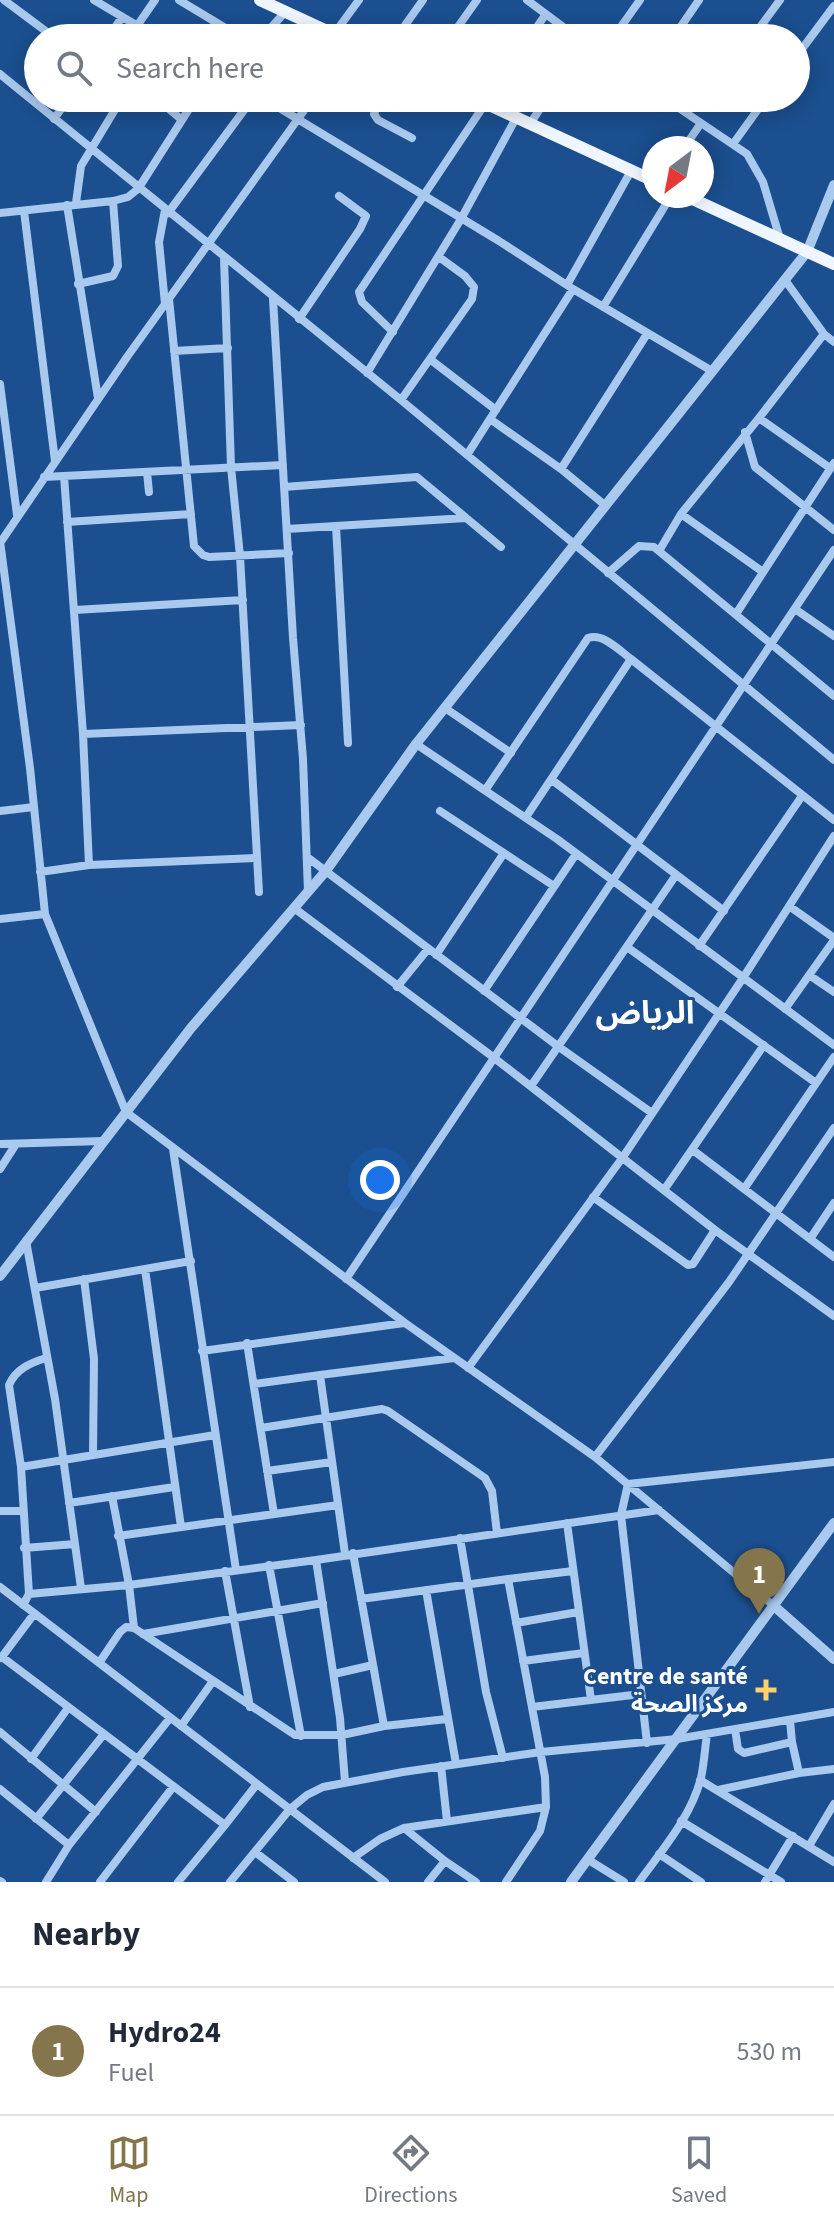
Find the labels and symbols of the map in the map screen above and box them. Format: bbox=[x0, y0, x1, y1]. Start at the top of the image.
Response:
north arrow bbox=[642, 136, 714, 208]
district label: الرياض bbox=[596, 990, 694, 1036]
your location bbox=[360, 1160, 400, 1200]
pin: 1 bbox=[733, 1548, 785, 1614]
place label: Centre de santé مركز الصحة bbox=[583, 1659, 748, 1722]
marker: Centre de santé مركز الصحة bbox=[755, 1679, 777, 1701]

